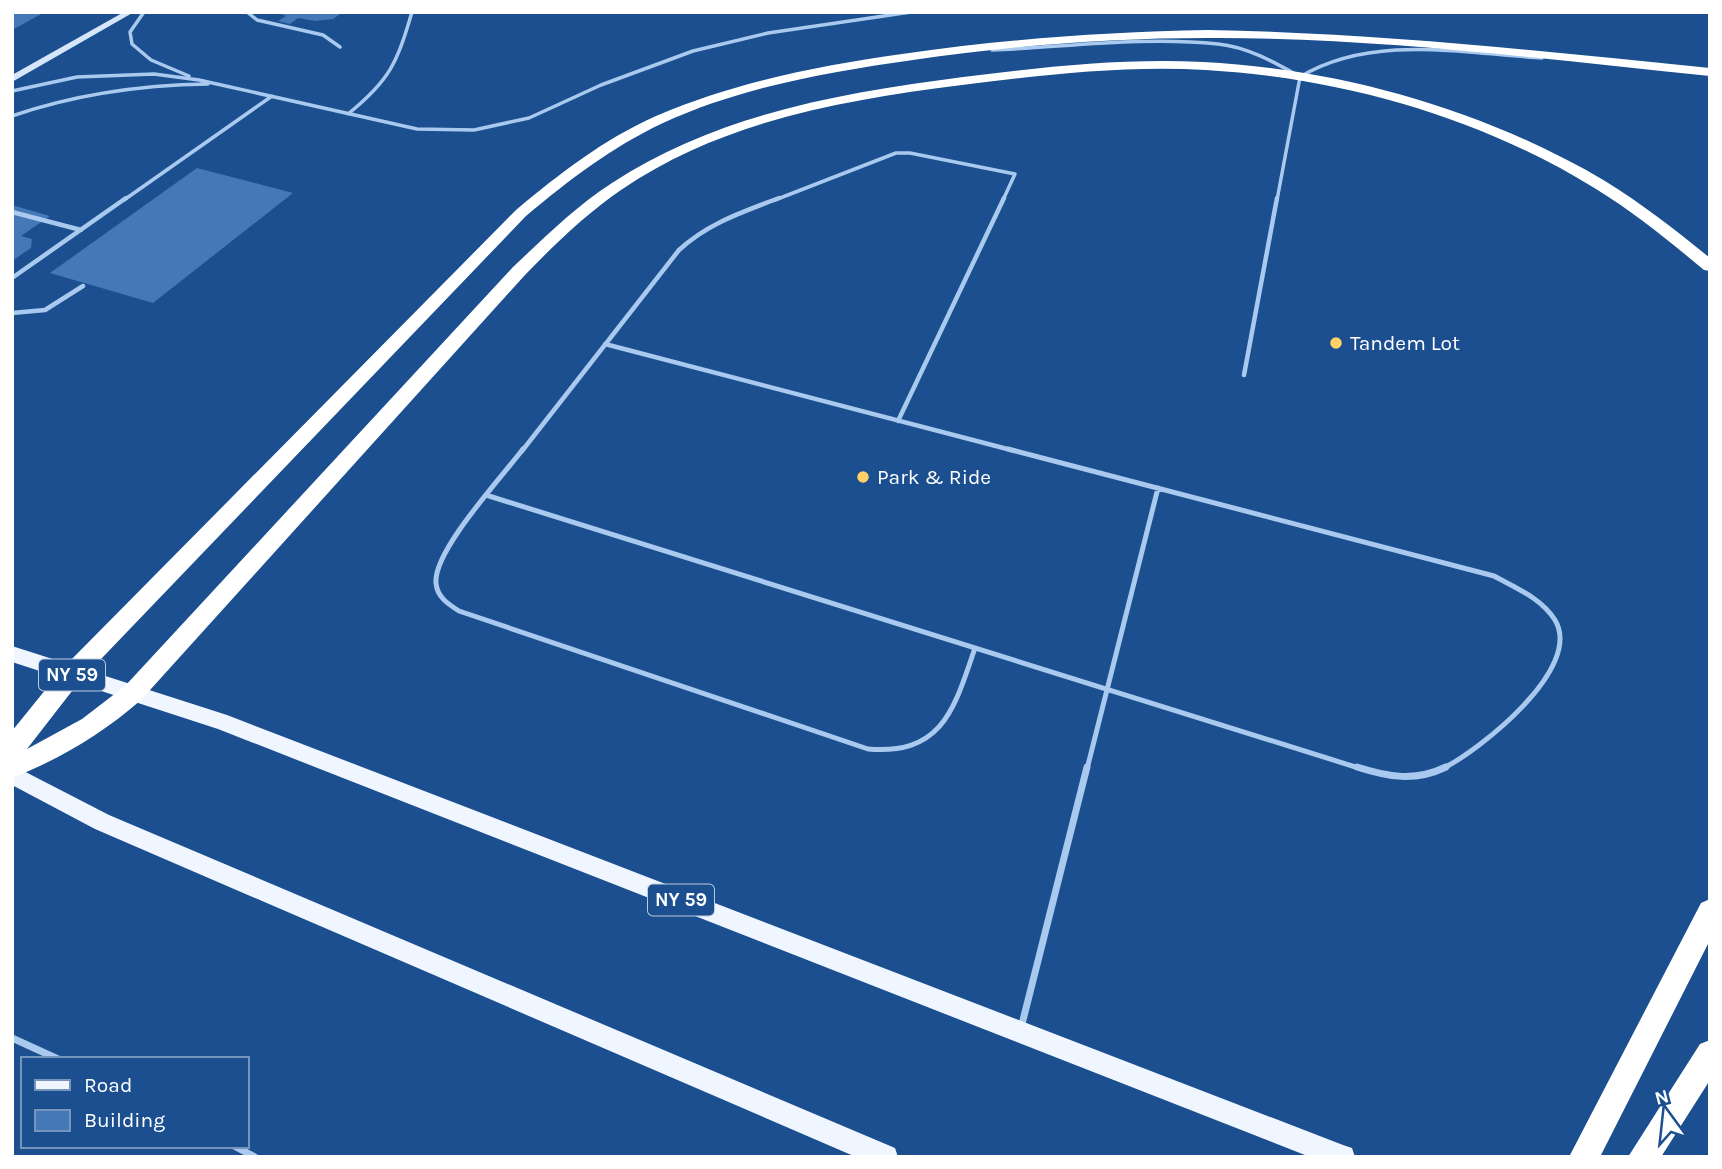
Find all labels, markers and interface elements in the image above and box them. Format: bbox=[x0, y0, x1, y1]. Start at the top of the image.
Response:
place label: Tandem Lot bbox=[1350, 331, 1460, 355]
marker: Tandem Lot bbox=[1328, 335, 1344, 351]
place label: Park & Ride bbox=[877, 465, 991, 489]
marker: Park & Ride bbox=[855, 469, 871, 485]
road number: NY 59 bbox=[39, 660, 105, 690]
road number: NY 59 bbox=[648, 885, 714, 916]
legend bbox=[21, 1057, 248, 1148]
text: Road bbox=[84, 1073, 132, 1097]
north arrow bbox=[1631, 1078, 1701, 1148]
text: N bbox=[1652, 1085, 1671, 1110]
text: Building bbox=[84, 1108, 165, 1132]

